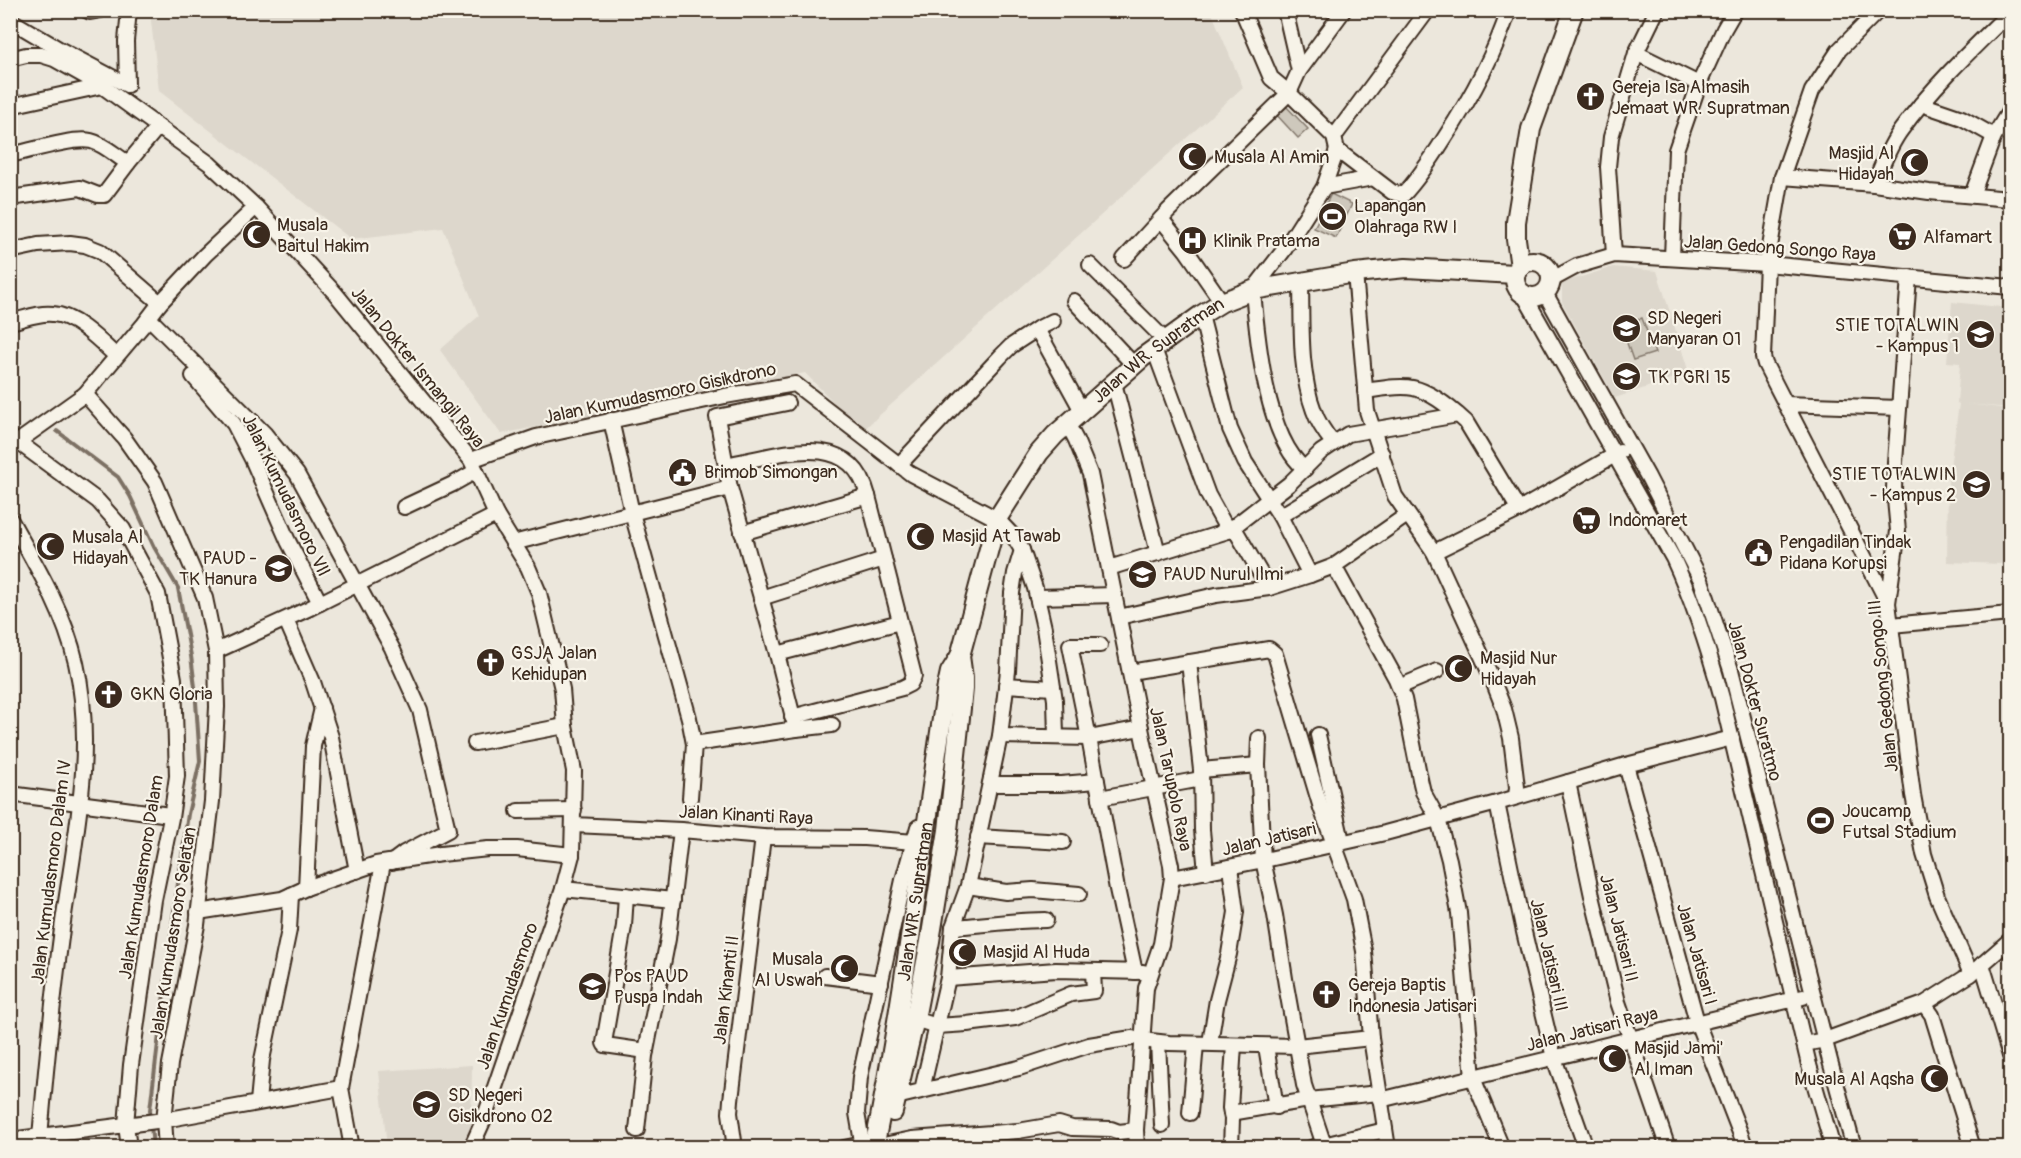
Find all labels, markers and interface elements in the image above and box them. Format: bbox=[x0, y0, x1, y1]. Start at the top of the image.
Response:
place label: Gereja Isa Almasih Jemaat WR. Supratman bbox=[1612, 76, 1790, 120]
church icon: Gereja Isa Almasih Jemaat WR. Supratman bbox=[1575, 81, 1607, 113]
mosque icon: Musala Al Amin bbox=[1177, 141, 1209, 173]
place label: Masjid Al Hidayah bbox=[1829, 142, 1894, 186]
place label: Musala Al Amin bbox=[1214, 146, 1329, 169]
mosque icon: Masjid Al Hidayah bbox=[1899, 147, 1931, 179]
place label: Lapangan Olahraga RW I bbox=[1354, 195, 1457, 239]
sports icon: Lapangan Olahraga RW I bbox=[1317, 200, 1349, 232]
place label: Musala Baitul Hakim bbox=[277, 214, 369, 258]
mosque icon: Musala Baitul Hakim bbox=[240, 219, 272, 251]
supermarket icon: Alfamart bbox=[1886, 221, 1918, 253]
hospital icon: Klinik Pratama bbox=[1176, 225, 1208, 257]
place label: Alfamart bbox=[1923, 226, 1993, 249]
place label: Klinik Pratama bbox=[1213, 230, 1320, 253]
street label: Jalan Gedong Songo Raya bbox=[1683, 230, 1877, 267]
street label: Jalan Dokter Ismangil Raya bbox=[346, 282, 490, 452]
street label: Jalan WR. Supratman bbox=[1088, 293, 1228, 408]
place label: SD Negeri Manyaran 01 bbox=[1647, 307, 1741, 351]
school or university icon: SD Negeri Manyaran 01 bbox=[1610, 312, 1642, 344]
place label: STIE TOTALWIN - Kampus 1 bbox=[1835, 314, 1959, 358]
school or university icon: STIE TOTALWIN - Kampus 1 bbox=[1964, 319, 1996, 351]
street label: Jalan Kumudasmoro Gisikdrono bbox=[542, 358, 779, 429]
school or university icon: TK PGRI 15 bbox=[1611, 361, 1643, 393]
place label: TK PGRI 15 bbox=[1648, 366, 1731, 389]
street label: Jalan Kumudasmoro Vll bbox=[236, 410, 335, 580]
public building icon: Brimob Simongan bbox=[667, 456, 699, 488]
place label: Brimob Simongan bbox=[704, 461, 838, 484]
place label: STIE TOTALWIN - Kampus 2 bbox=[1832, 463, 1956, 507]
school or university icon: STIE TOTALWIN - Kampus 2 bbox=[1961, 468, 1993, 500]
supermarket icon: Indomaret bbox=[1571, 504, 1603, 536]
place label: Indomaret bbox=[1608, 509, 1688, 532]
mosque icon: Masjid At Tawab bbox=[905, 520, 937, 552]
place label: Masjid At Tawab bbox=[942, 525, 1061, 548]
place label: Musala Al Hidayah bbox=[72, 526, 143, 570]
mosque icon: Musala Al Hidayah bbox=[35, 531, 67, 563]
place label: Pengadilan Tindak Pidana Korupsi bbox=[1779, 531, 1912, 575]
public building icon: Pengadilan Tindak Pidana Korupsi bbox=[1742, 536, 1774, 568]
place label: PAUD - TK Hanura bbox=[179, 547, 257, 591]
school or university icon: PAUD - TK Hanura bbox=[262, 552, 294, 584]
school or university icon: PAUD Nurul Ilmi bbox=[1126, 558, 1158, 590]
place label: PAUD Nurul Ilmi bbox=[1163, 563, 1283, 586]
street label: Jalan Gedong Songo III bbox=[1863, 599, 1904, 773]
street label: Jalan Dokter Suratmo bbox=[1722, 619, 1787, 784]
place label: GSJA Jalan Kehidupan bbox=[511, 642, 597, 686]
church icon: GSJA Jalan Kehidupan bbox=[474, 647, 506, 679]
place label: Masjid Nur Hidayah bbox=[1480, 647, 1558, 691]
mosque icon: Masjid Nur Hidayah bbox=[1443, 652, 1475, 684]
church icon: GKN Gloria bbox=[93, 678, 125, 710]
place label: GKN Gloria bbox=[130, 683, 213, 706]
street label: Jalan Tarupolo Raya bbox=[1144, 705, 1197, 853]
street label: Jalan Kumudasmoro Dalam IV bbox=[26, 758, 77, 986]
street label: Jalan Kumudasmoro Dalam bbox=[114, 773, 169, 981]
street label: Jalan Kinanti Raya bbox=[678, 800, 814, 830]
place label: Joucamp Futsal Stadium bbox=[1842, 800, 1956, 844]
sports icon: Joucamp Futsal Stadium bbox=[1805, 805, 1837, 837]
street label: Jalan Jatisari bbox=[1220, 817, 1319, 862]
street label: Jalan WR. Supratman bbox=[893, 820, 939, 983]
street label: Jalan Kumudasmoro Selatan bbox=[145, 825, 202, 1041]
street label: Jalan Jatisari II bbox=[1594, 872, 1643, 984]
street label: Jalan Jatisari III bbox=[1524, 896, 1573, 1014]
street label: Jalan Jatisari I bbox=[1671, 900, 1722, 1008]
street label: Jalan Kumudasmoro bbox=[471, 919, 544, 1073]
street label: Jalan Kinanti II bbox=[708, 934, 745, 1046]
mosque icon: Masjid Al Huda bbox=[946, 936, 978, 968]
place label: Masjid Al Huda bbox=[983, 941, 1090, 964]
place label: Musala Al Uswah bbox=[754, 948, 823, 992]
mosque icon: Musala Al Uswah bbox=[828, 953, 860, 985]
place label: Pos PAUD Puspa Indah bbox=[614, 965, 703, 1009]
school or university icon: Pos PAUD Puspa Indah bbox=[577, 970, 609, 1002]
place label: Gereja Baptis Indonesia Jatisari bbox=[1348, 974, 1477, 1018]
church icon: Gereja Baptis Indonesia Jatisari bbox=[1311, 979, 1343, 1011]
street label: Jalan Jatisari Raya bbox=[1524, 1002, 1660, 1057]
place label: Masjid Jami' Al Iman bbox=[1634, 1037, 1723, 1081]
mosque icon: Masjid Jami' Al Iman bbox=[1597, 1042, 1629, 1074]
mosque icon: Musala Al Aqsha bbox=[1919, 1063, 1951, 1095]
place label: Musala Al Aqsha bbox=[1794, 1068, 1914, 1091]
place label: SD Negeri Gisikdrono 02 bbox=[448, 1084, 553, 1128]
school or university icon: SD Negeri Gisikdrono 02 bbox=[411, 1089, 443, 1121]

